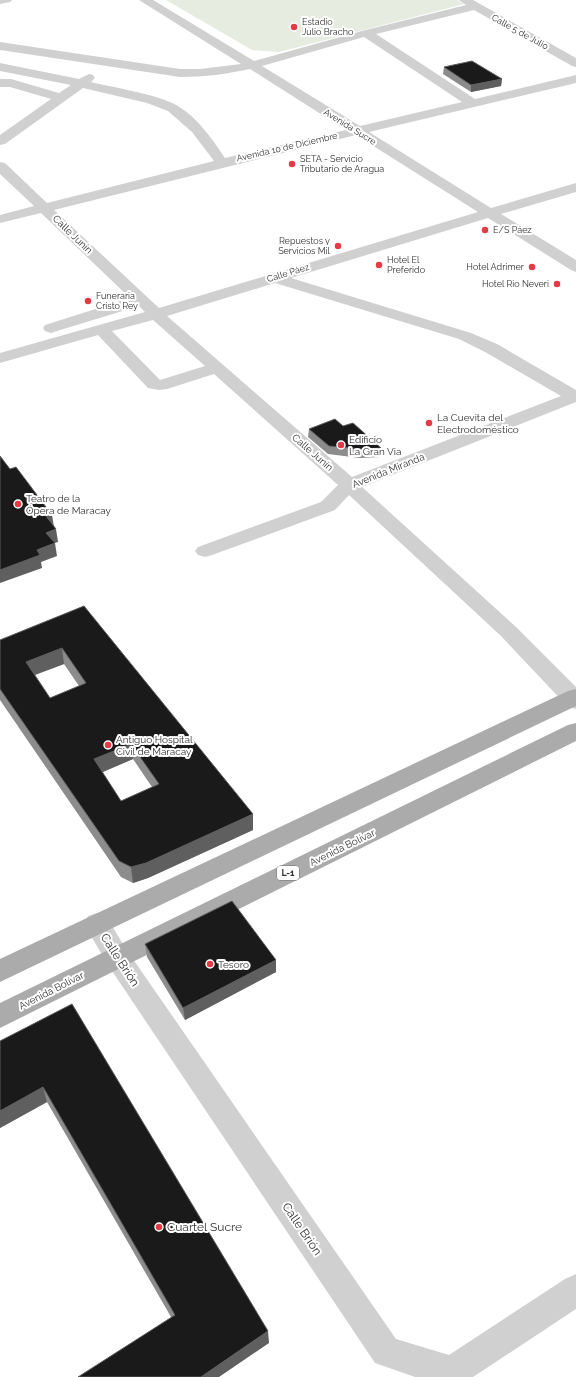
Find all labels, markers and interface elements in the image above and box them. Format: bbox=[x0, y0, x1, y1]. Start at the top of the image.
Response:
street label: Calle 5 de Julio bbox=[490, 12, 550, 52]
place label: Estadio Julio Bracho bbox=[302, 17, 353, 37]
marker: Estadio Julio Bracho bbox=[289, 22, 299, 32]
street label: Avenida Sucre bbox=[322, 107, 379, 147]
street label: Avenida 10 de Diciembre bbox=[236, 130, 339, 163]
place label: SETA - Servicio Tributario de Aragua bbox=[300, 154, 384, 174]
marker: SETA - Servicio Tributario de Aragua bbox=[287, 159, 297, 169]
street label: Calle Junín bbox=[51, 213, 95, 256]
marker: E/S Páez bbox=[480, 225, 490, 235]
place label: E/S Páez bbox=[493, 225, 532, 235]
place label: Repuestos y Servicios Mil bbox=[278, 236, 331, 256]
marker: Repuestos y Servicios Mil bbox=[333, 241, 343, 251]
place label: Hotel El Preferido bbox=[387, 255, 425, 275]
marker: Hotel El Preferido bbox=[374, 260, 384, 270]
street label: Calle Páez bbox=[266, 262, 311, 284]
place label: Hotel Adrimer bbox=[466, 262, 525, 272]
marker: Hotel Adrimer bbox=[527, 262, 537, 272]
place label: Hotel Rio Neveri bbox=[482, 279, 549, 289]
marker: Hotel Rio Neveri bbox=[552, 279, 562, 289]
place label: Funeraria Cristo Rey bbox=[96, 291, 138, 311]
marker: Funeraria Cristo Rey bbox=[83, 296, 93, 306]
place label: La Cuevita del Electrodoméstico bbox=[437, 412, 519, 435]
marker: La Cuevita del Electrodoméstico bbox=[424, 418, 434, 428]
street label: Calle Junín bbox=[290, 432, 335, 473]
place label: Edificio La Gran Via bbox=[349, 434, 401, 457]
marker: Edificio La Gran Via bbox=[336, 440, 346, 450]
street label: Avenida Miranda bbox=[350, 451, 426, 490]
place label: Teatro de la Ópera de Maracay bbox=[26, 493, 112, 516]
marker: Teatro de la Ópera de Maracay bbox=[13, 499, 23, 509]
place label: Antiguo Hospital Civil de Maracay bbox=[116, 734, 193, 757]
marker: Antiguo Hospital Civil de Maracay bbox=[103, 740, 113, 750]
street label: Avenida Bolívar bbox=[308, 827, 377, 868]
road number: L-1 bbox=[277, 866, 299, 880]
street label: Calle Brión bbox=[98, 931, 142, 989]
marker: Tesoro bbox=[205, 959, 215, 969]
place label: Tesoro bbox=[218, 959, 249, 970]
street label: Avenida Bolívar bbox=[17, 969, 86, 1012]
street label: Calle Brión bbox=[279, 1200, 325, 1258]
place label: Cuartel Sucre bbox=[167, 1220, 242, 1234]
marker: Cuartel Sucre bbox=[154, 1222, 164, 1232]

